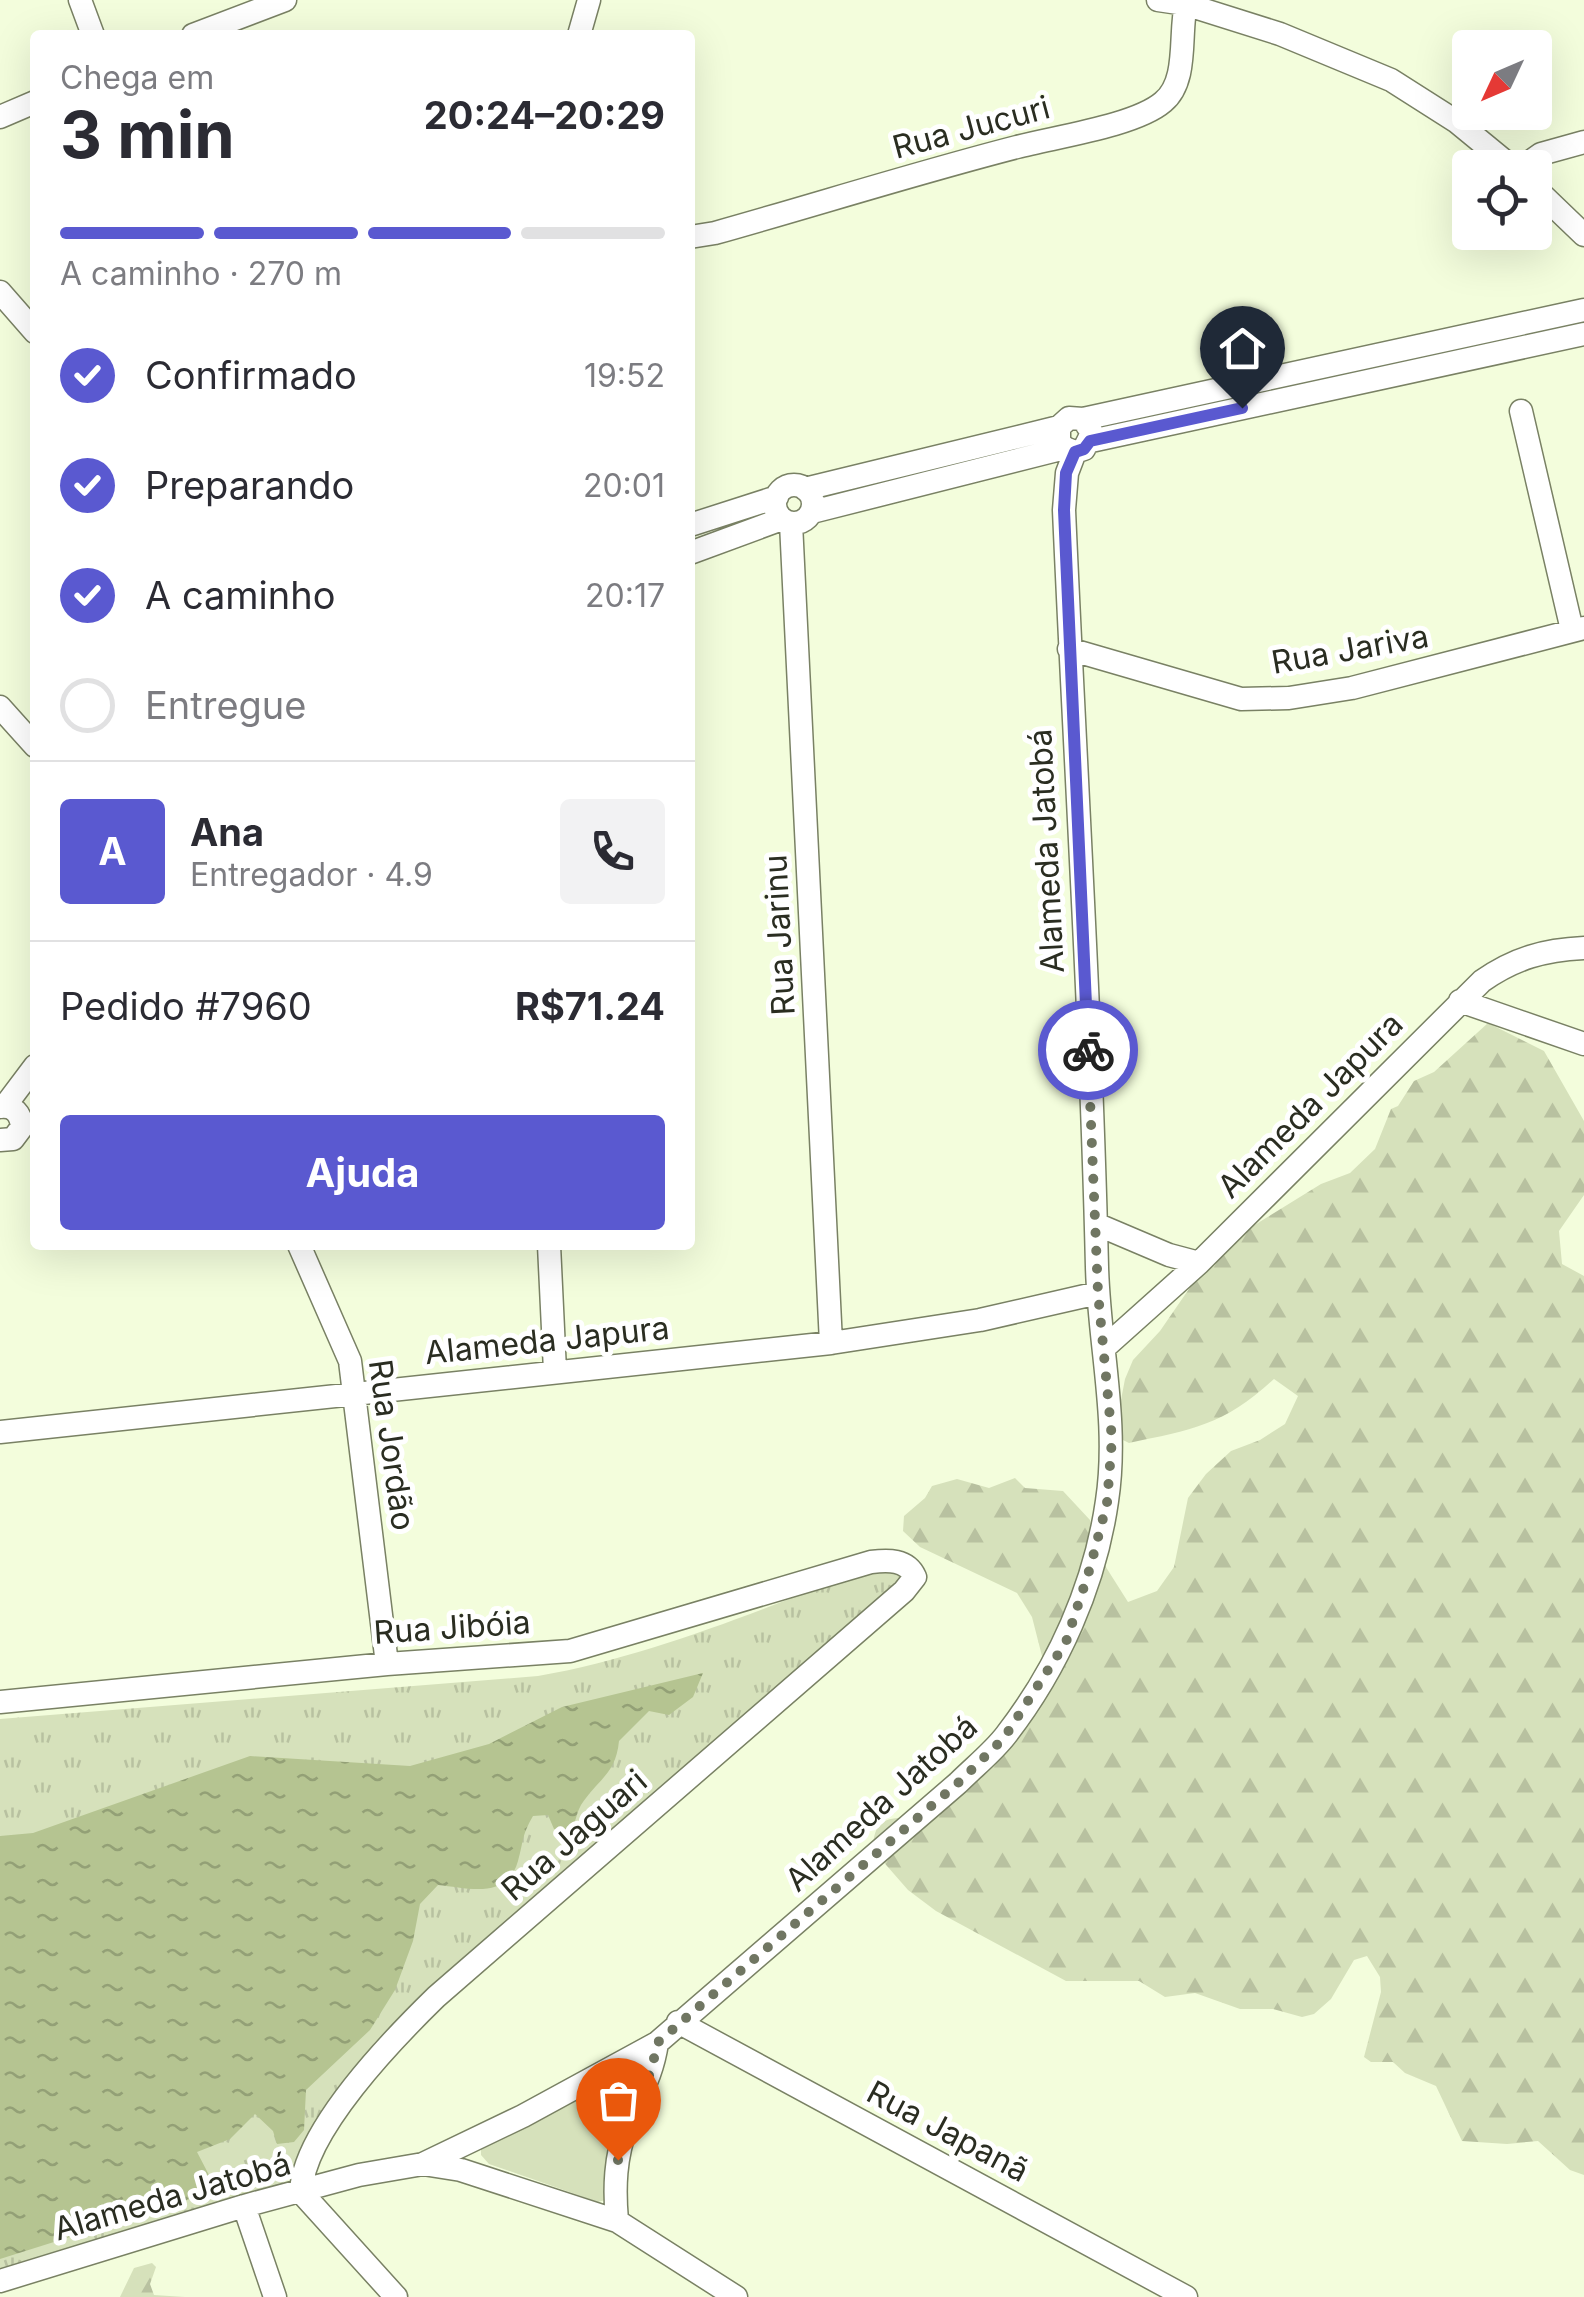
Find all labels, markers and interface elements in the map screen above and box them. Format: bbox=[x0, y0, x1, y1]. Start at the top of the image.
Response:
north arrow bbox=[1452, 30, 1552, 130]
map controls bbox=[1452, 30, 1552, 250]
text: Chega em bbox=[60, 58, 214, 97]
street label: Rua Jucuri bbox=[888, 87, 1054, 167]
text: 20:24–20:29 bbox=[424, 92, 665, 138]
text: 3 min bbox=[60, 95, 235, 174]
button: locate bbox=[1452, 150, 1552, 250]
text: A caminho · 270 m bbox=[60, 254, 342, 293]
pin bbox=[1200, 306, 1285, 409]
icon: home bbox=[1215, 321, 1270, 376]
icon: check bbox=[60, 348, 115, 403]
text: Confirmado bbox=[145, 352, 357, 398]
text: 19:52 bbox=[584, 356, 665, 395]
icon: check bbox=[60, 458, 115, 513]
text: Preparando bbox=[145, 462, 354, 508]
text: 20:01 bbox=[583, 466, 665, 505]
icon: check bbox=[60, 568, 115, 623]
text: A caminho bbox=[145, 572, 336, 618]
text: 20:17 bbox=[585, 576, 665, 615]
street label: Rua Jariva bbox=[1268, 616, 1432, 682]
text: Entregue bbox=[145, 682, 306, 728]
street label: Alameda Jatobá bbox=[1020, 728, 1072, 974]
button: phone bbox=[560, 799, 665, 904]
text: Ana bbox=[190, 809, 264, 855]
text: A bbox=[98, 828, 127, 874]
street label: Rua Jarinu bbox=[755, 854, 803, 1016]
text: Entregador · 4.9 bbox=[190, 855, 433, 894]
text: Pedido #7960 bbox=[60, 983, 312, 1029]
text: R$71.24 bbox=[515, 983, 665, 1029]
courier bbox=[1038, 1000, 1138, 1100]
street label: Alameda Japura bbox=[1209, 1004, 1411, 1206]
icon: bike bbox=[1061, 1023, 1116, 1078]
button: Ajuda bbox=[60, 1115, 665, 1230]
street label: Alameda Japura bbox=[423, 1308, 671, 1372]
street label: Rua Jordão bbox=[361, 1357, 423, 1533]
street label: Rua Jibóia bbox=[372, 1602, 532, 1652]
street label: Alameda Jatobá bbox=[777, 1707, 985, 1899]
street label: Rua Jaguari bbox=[493, 1761, 655, 1909]
pin bbox=[576, 2058, 661, 2161]
street label: Rua Japanã bbox=[860, 2072, 1036, 2190]
icon: bag bbox=[591, 2073, 646, 2128]
street label: Alameda Jatobá bbox=[49, 2144, 295, 2248]

